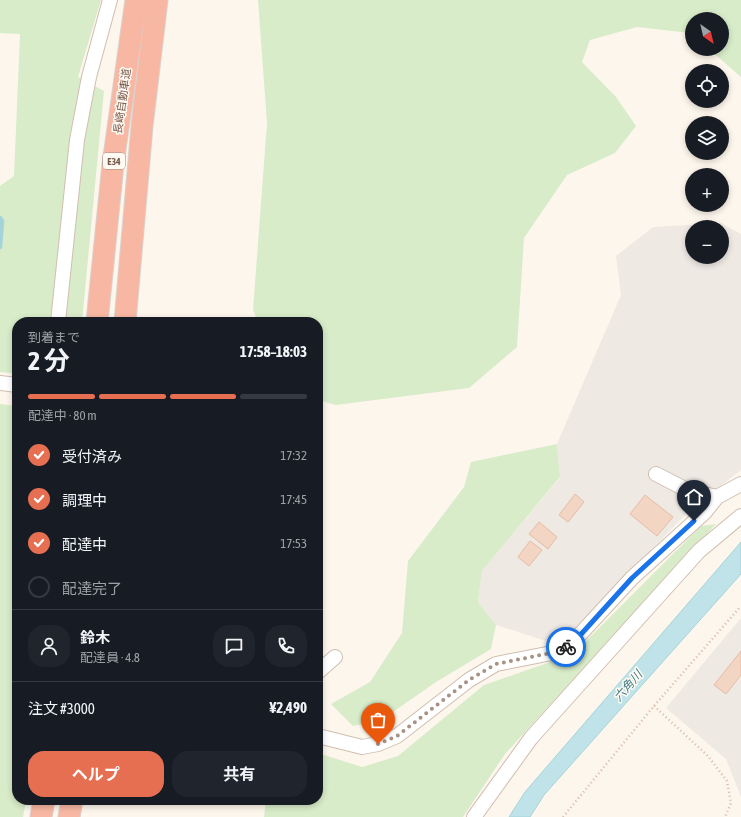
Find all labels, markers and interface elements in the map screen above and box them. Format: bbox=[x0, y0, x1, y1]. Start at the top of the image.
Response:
north arrow bbox=[685, 12, 729, 56]
map controls bbox=[685, 12, 729, 264]
button: locate bbox=[685, 64, 729, 108]
street label: 長崎自動車道 bbox=[111, 67, 133, 135]
button: layers bbox=[685, 116, 729, 160]
road number: E34 bbox=[103, 153, 125, 169]
button: + bbox=[685, 168, 729, 212]
button: − bbox=[685, 220, 729, 264]
text: 到着まで bbox=[28, 330, 80, 345]
text: 17:58–18:03 bbox=[240, 343, 307, 360]
text: 2 分 bbox=[28, 346, 70, 376]
text: 配達中 · 80 m bbox=[28, 408, 97, 423]
icon: check bbox=[28, 444, 50, 466]
text: 受付済み bbox=[62, 448, 122, 465]
text: 17:32 bbox=[280, 448, 307, 463]
pin bbox=[677, 480, 711, 521]
icon: home bbox=[683, 486, 705, 508]
icon: check bbox=[28, 488, 50, 510]
text: 調理中 bbox=[62, 492, 107, 509]
text: 17:45 bbox=[280, 492, 307, 507]
icon: check bbox=[28, 532, 50, 554]
text: 配達中 bbox=[62, 536, 107, 553]
text: 17:53 bbox=[280, 536, 307, 551]
text: 配達完了 bbox=[62, 580, 122, 597]
button: person bbox=[28, 625, 70, 667]
button: chat bbox=[213, 625, 255, 667]
button: phone bbox=[265, 625, 307, 667]
courier bbox=[546, 627, 586, 667]
text: 鈴木 bbox=[80, 629, 110, 646]
icon: bike bbox=[555, 636, 577, 658]
text: 配達員 · 4.8 bbox=[80, 650, 140, 665]
water label: 六角川 bbox=[611, 666, 646, 704]
text: ¥2,490 bbox=[269, 699, 307, 716]
text: 注文 #3000 bbox=[28, 700, 95, 717]
pin bbox=[361, 703, 395, 744]
icon: bag bbox=[367, 709, 389, 731]
button: ヘルプ bbox=[28, 751, 164, 797]
button: 共有 bbox=[172, 751, 307, 797]

